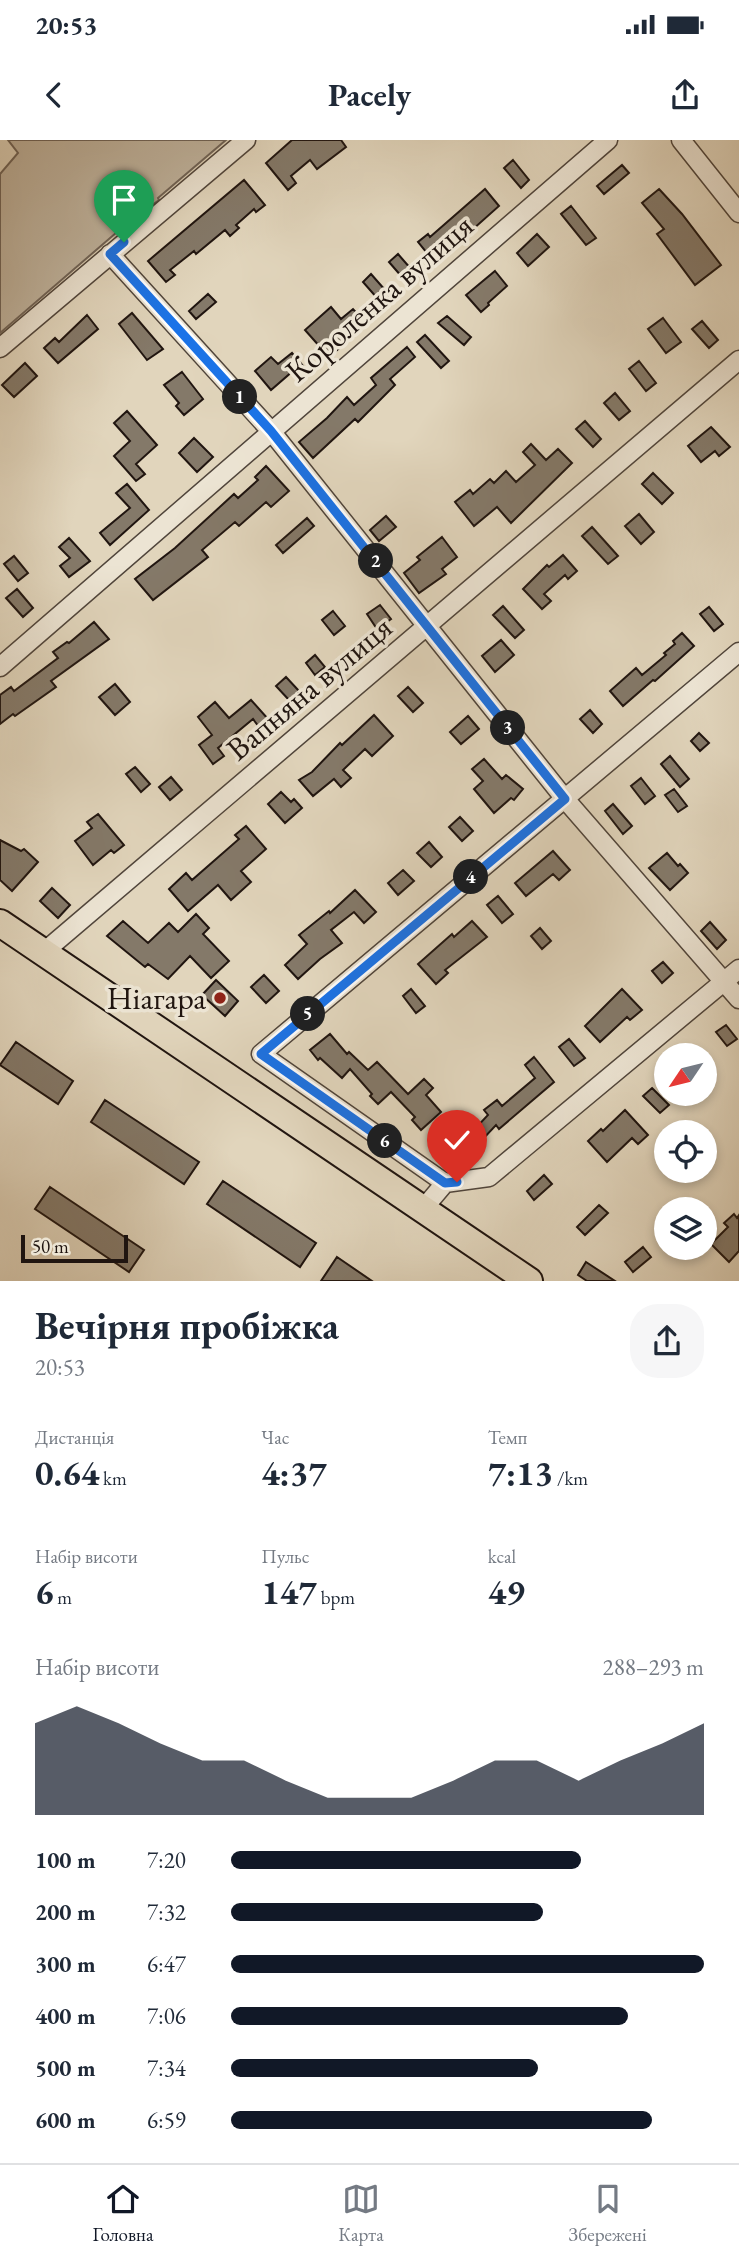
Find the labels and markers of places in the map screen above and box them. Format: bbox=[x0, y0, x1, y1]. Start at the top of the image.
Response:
pin bbox=[94, 170, 154, 242]
pin: 1 bbox=[222, 380, 258, 414]
pin: 2 bbox=[358, 544, 394, 578]
pin: 3 bbox=[490, 710, 526, 746]
pin: 4 bbox=[454, 860, 489, 894]
place label: Ніагара bbox=[107, 977, 206, 1019]
marker: Ніагара bbox=[212, 990, 228, 1006]
pin: 5 bbox=[290, 996, 326, 1032]
pin bbox=[427, 1110, 487, 1182]
pin: 6 bbox=[368, 1124, 402, 1158]

